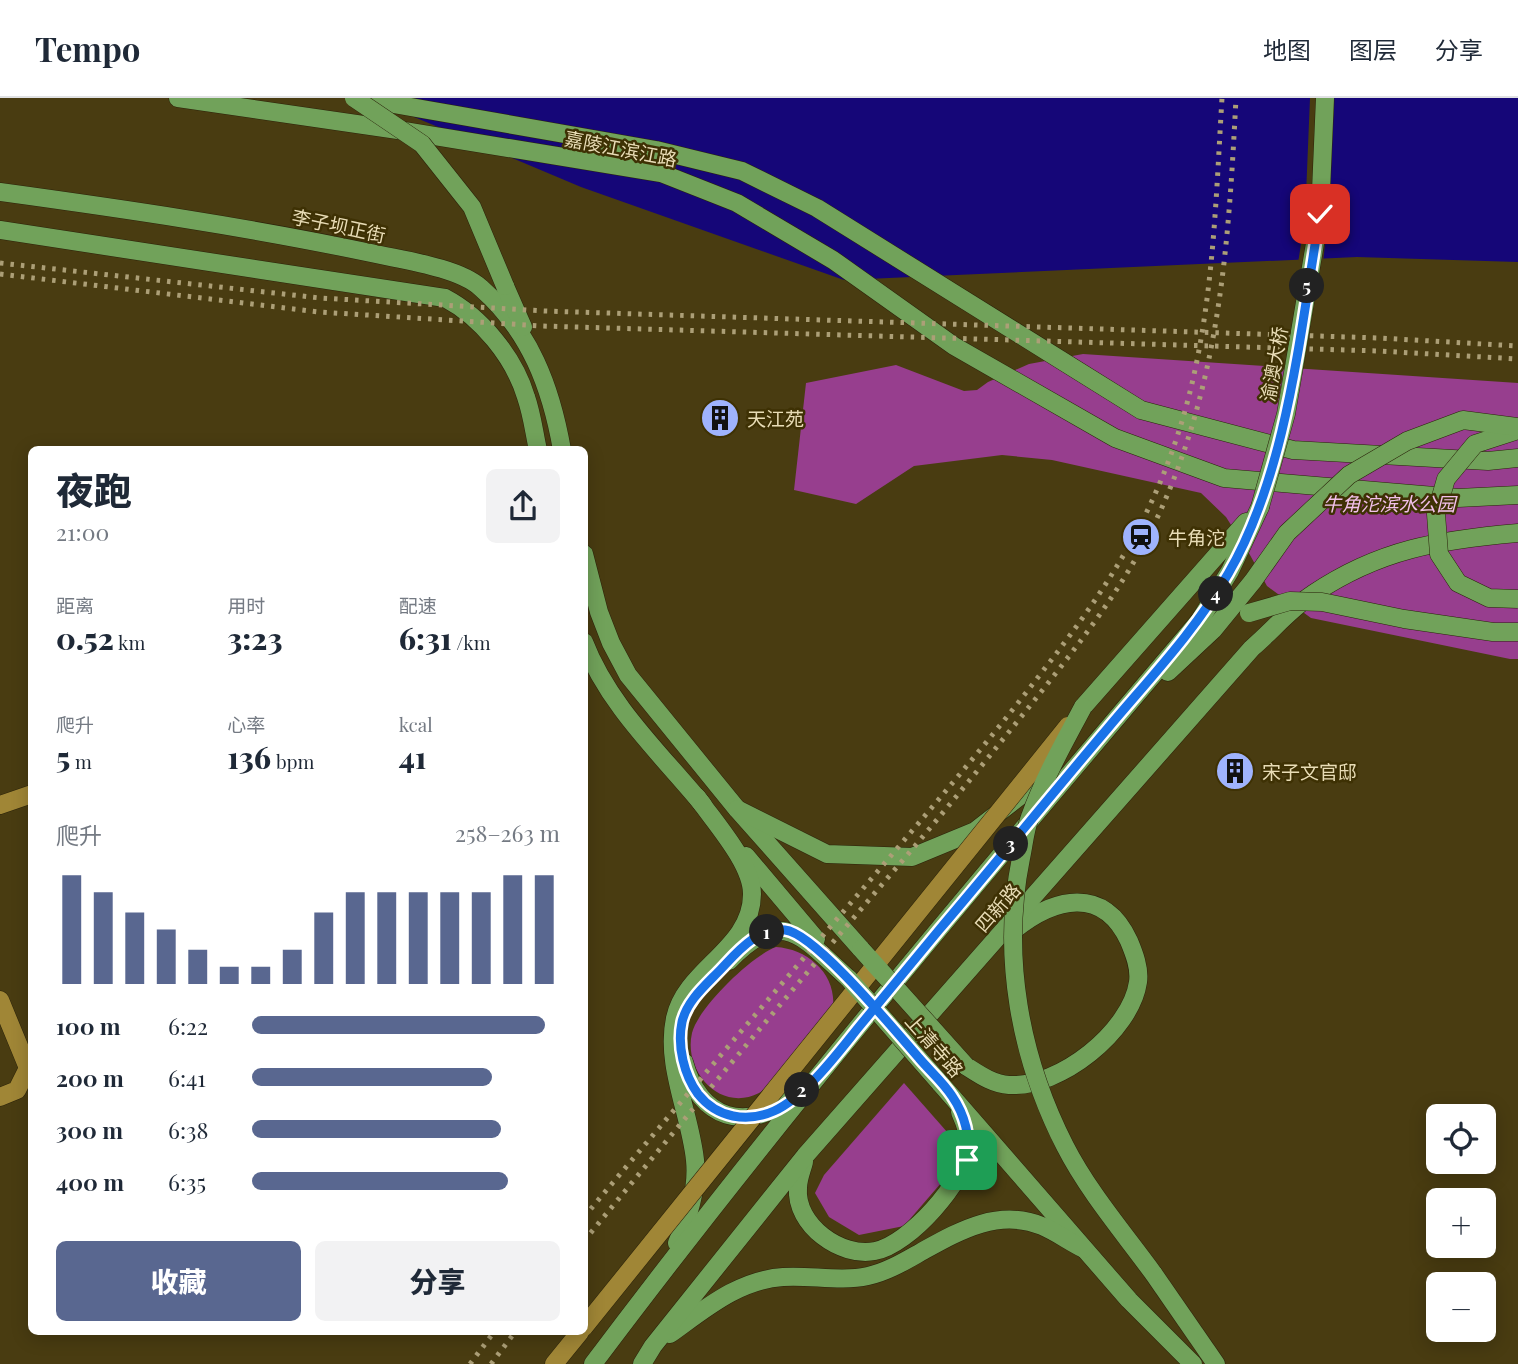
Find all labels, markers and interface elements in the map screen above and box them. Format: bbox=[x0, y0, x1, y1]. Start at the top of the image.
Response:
text: Tempo bbox=[35, 26, 140, 70]
text: 地图 bbox=[1263, 33, 1311, 65]
text: 图层 bbox=[1349, 33, 1397, 65]
text: 分享 bbox=[1435, 33, 1483, 65]
street label: 嘉陵江滨江路 bbox=[563, 124, 679, 172]
pin bbox=[1290, 184, 1350, 244]
icon: check bbox=[1301, 195, 1339, 233]
street label: 李子坝正街 bbox=[290, 202, 388, 248]
pin: 5 bbox=[1290, 268, 1324, 304]
text: 5 bbox=[1302, 272, 1311, 298]
street label: 渝澳大桥 bbox=[1254, 324, 1292, 404]
building icon: 天江苑 bbox=[699, 397, 741, 439]
place label: 天江苑 bbox=[747, 405, 804, 431]
text: 夜跑 bbox=[56, 464, 132, 515]
button: share bbox=[486, 469, 560, 543]
park label: 牛角沱滨水公园 bbox=[1322, 490, 1458, 516]
text: 21:00 bbox=[56, 516, 109, 547]
station icon: 牛角沱 bbox=[1120, 516, 1162, 558]
place label: 牛角沱 bbox=[1168, 524, 1225, 550]
pin: 4 bbox=[1198, 576, 1234, 612]
text: 4 bbox=[1210, 580, 1221, 606]
text: 距离 bbox=[56, 592, 94, 618]
text: 用时 bbox=[227, 592, 265, 618]
text: 配速 bbox=[399, 592, 437, 618]
text: 0.52 bbox=[56, 618, 114, 658]
text: 3:23 bbox=[227, 618, 282, 658]
text: 6:31 bbox=[399, 618, 452, 658]
text: km bbox=[114, 629, 145, 655]
text: /km bbox=[452, 629, 491, 655]
text: 爬升 bbox=[56, 711, 94, 737]
text: 心率 bbox=[227, 711, 265, 737]
text: kcal bbox=[399, 711, 433, 737]
text: 5 bbox=[56, 737, 70, 777]
text: 136 bbox=[227, 737, 271, 777]
text: 41 bbox=[399, 737, 426, 777]
text: m bbox=[70, 748, 92, 774]
text: bpm bbox=[271, 748, 315, 774]
building icon: 宋子文官邸 bbox=[1214, 750, 1256, 792]
place label: 宋子文官邸 bbox=[1262, 758, 1357, 784]
text: 258–263 m bbox=[455, 817, 560, 848]
text: 爬升 bbox=[56, 819, 102, 850]
pin: 3 bbox=[993, 826, 1028, 862]
text: 3 bbox=[1006, 830, 1015, 856]
street label: 四新路 bbox=[968, 877, 1026, 937]
pin: 1 bbox=[750, 914, 784, 950]
text: 1 bbox=[763, 918, 770, 944]
street label: 上清寺路 bbox=[900, 1008, 970, 1082]
text: 100 m bbox=[56, 1010, 121, 1041]
text: 6:22 bbox=[168, 1010, 208, 1041]
text: 200 m bbox=[56, 1062, 124, 1093]
text: 6:41 bbox=[168, 1062, 206, 1093]
pin: 2 bbox=[784, 1072, 820, 1108]
text: 2 bbox=[797, 1076, 806, 1102]
map controls bbox=[1426, 1104, 1496, 1342]
button: locate bbox=[1426, 1104, 1496, 1174]
text: 300 m bbox=[56, 1114, 123, 1145]
text: 6:38 bbox=[168, 1114, 208, 1145]
pin bbox=[937, 1130, 997, 1190]
icon: arrive bbox=[948, 1141, 986, 1179]
text: 400 m bbox=[56, 1166, 124, 1197]
text: 6:35 bbox=[168, 1166, 206, 1197]
button: + bbox=[1426, 1188, 1496, 1258]
button: 收藏 bbox=[56, 1241, 301, 1321]
button: 分享 bbox=[315, 1241, 560, 1321]
button: − bbox=[1426, 1272, 1496, 1342]

